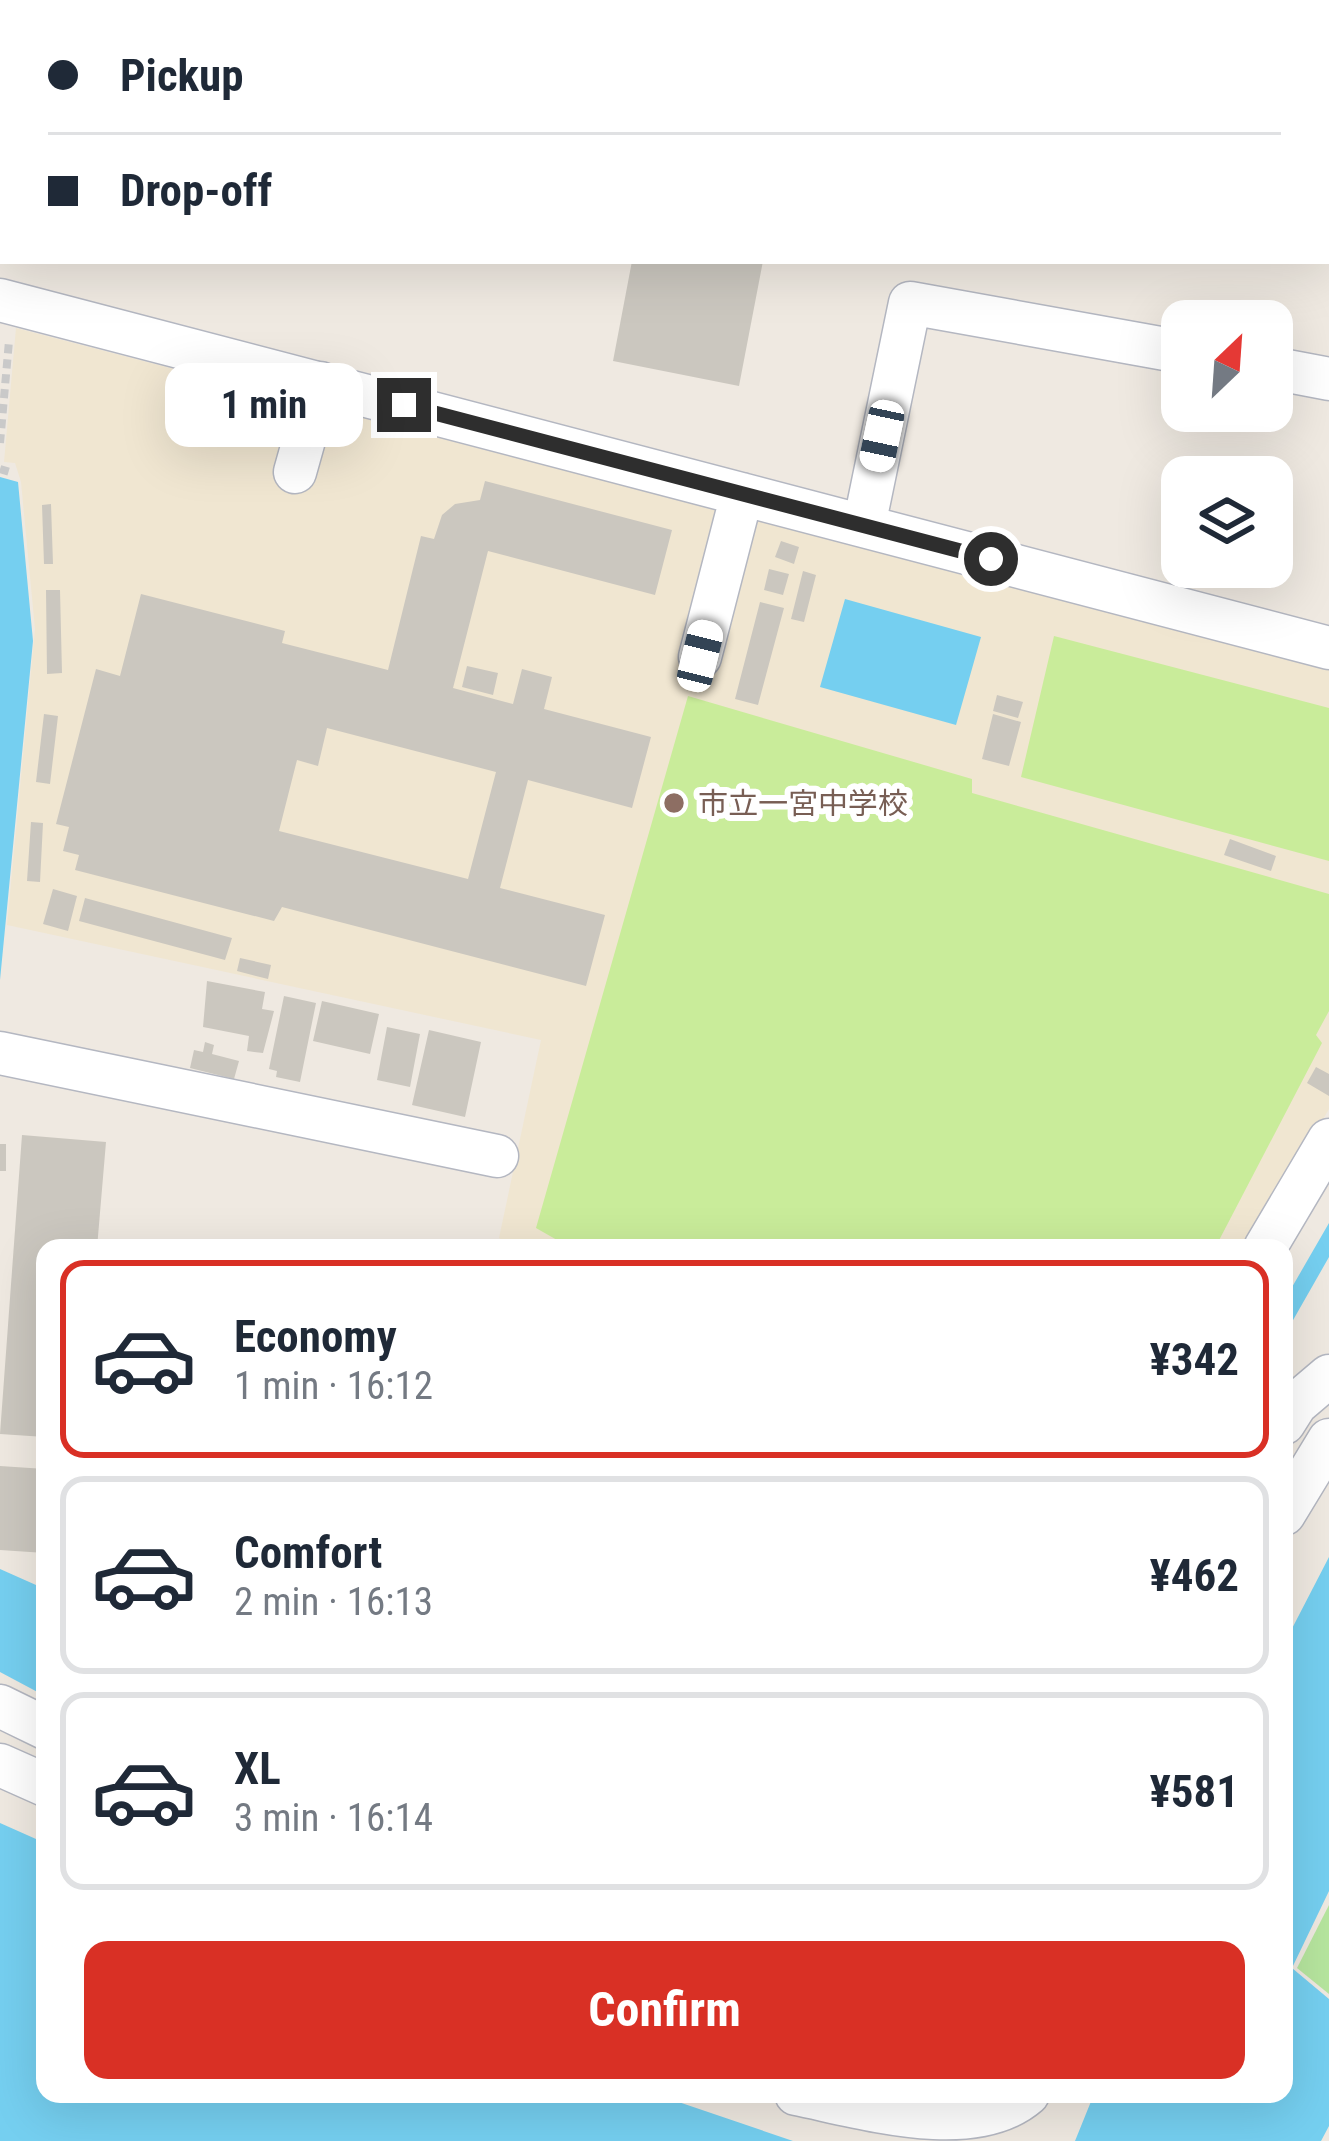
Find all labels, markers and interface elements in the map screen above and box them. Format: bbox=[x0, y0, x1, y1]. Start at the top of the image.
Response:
text: Pickup bbox=[120, 49, 244, 102]
text: Drop-off bbox=[120, 164, 272, 217]
north arrow bbox=[1161, 300, 1293, 432]
map controls bbox=[1161, 300, 1293, 588]
callout: 1 min bbox=[164, 363, 362, 447]
route end bbox=[377, 378, 431, 432]
text: 1 min bbox=[221, 382, 307, 428]
car bbox=[857, 397, 907, 475]
button: layers bbox=[1161, 456, 1293, 588]
route start bbox=[964, 532, 1018, 586]
car bbox=[674, 617, 726, 695]
place label: 市立一宮中学校 bbox=[698, 786, 908, 821]
marker: 市立一宮中学校 bbox=[661, 790, 687, 816]
icon: car bbox=[90, 1305, 198, 1413]
text: Economy bbox=[234, 1310, 397, 1363]
text: ¥342 bbox=[1149, 1333, 1239, 1386]
text: 1 min · 16:12 bbox=[234, 1363, 433, 1409]
icon: car bbox=[90, 1521, 198, 1629]
text: Comfort bbox=[234, 1526, 382, 1579]
text: ¥462 bbox=[1149, 1549, 1239, 1602]
text: 2 min · 16:13 bbox=[234, 1579, 433, 1625]
icon: car bbox=[90, 1737, 198, 1845]
text: XL bbox=[234, 1742, 281, 1795]
text: ¥581 bbox=[1149, 1765, 1239, 1818]
text: 3 min · 16:14 bbox=[234, 1795, 433, 1841]
button: Confirm bbox=[84, 1941, 1245, 2079]

